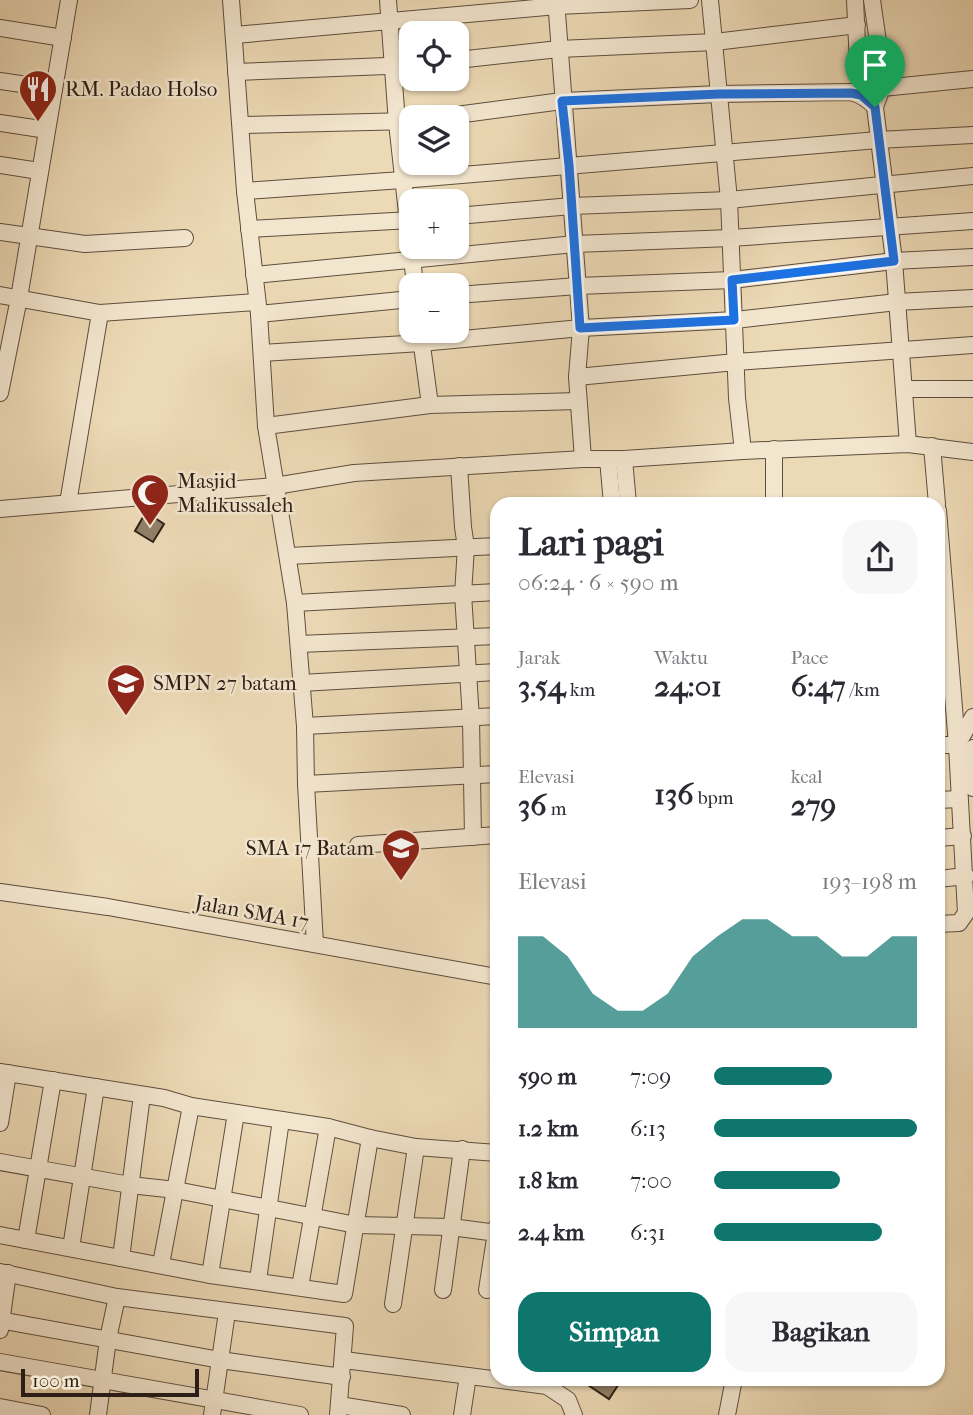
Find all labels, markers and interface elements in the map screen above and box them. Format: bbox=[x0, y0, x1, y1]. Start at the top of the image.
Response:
map controls bbox=[399, 21, 469, 343]
button: locate bbox=[399, 21, 469, 91]
pin bbox=[845, 35, 905, 107]
icon: arrive bbox=[856, 46, 894, 84]
restaurant icon: RM. Padao Holso bbox=[17, 68, 59, 123]
place label: RM. Padao Holso bbox=[65, 77, 218, 101]
button: layers bbox=[399, 105, 469, 175]
button: + bbox=[399, 189, 469, 259]
button: − bbox=[399, 273, 469, 343]
place label: Masjid Malikussaleh bbox=[177, 469, 294, 517]
mosque icon: Masjid Malikussaleh bbox=[129, 472, 171, 527]
text: Lari pagi bbox=[518, 520, 664, 565]
button: share bbox=[843, 520, 917, 594]
text: 06:24 · 6 × 590 m bbox=[518, 569, 679, 596]
text: Jarak bbox=[518, 647, 560, 669]
text: Waktu bbox=[654, 647, 708, 669]
text: Pace bbox=[791, 647, 829, 669]
school or university icon: SMPN 27 batam bbox=[105, 662, 147, 717]
text: 3.54 bbox=[518, 669, 566, 704]
text: 24:01 bbox=[654, 669, 722, 704]
text: 6:47 bbox=[791, 669, 846, 704]
place label: SMPN 27 batam bbox=[153, 671, 297, 695]
text: km bbox=[566, 679, 595, 701]
text: /km bbox=[846, 679, 880, 701]
text: Elevasi bbox=[518, 766, 575, 788]
text: kcal bbox=[791, 766, 823, 788]
text: 136 bbox=[654, 777, 694, 812]
text: bpm bbox=[694, 787, 734, 809]
text: 36 bbox=[518, 788, 547, 823]
text: 279 bbox=[791, 788, 836, 823]
text: m bbox=[547, 798, 566, 820]
school or university icon: SMA 17 Batam bbox=[380, 827, 422, 882]
place label: SMA 17 Batam bbox=[246, 836, 375, 860]
text: Elevasi bbox=[518, 868, 587, 895]
text: 193–198 m bbox=[821, 868, 917, 895]
street label: Jalan SMA 17 bbox=[191, 890, 311, 934]
text: 590 m bbox=[518, 1063, 577, 1090]
text: 7:09 bbox=[630, 1063, 671, 1090]
text: 1.2 km bbox=[518, 1115, 578, 1142]
text: 6:13 bbox=[630, 1115, 666, 1142]
text: 1.8 km bbox=[518, 1167, 578, 1194]
text: 7:00 bbox=[630, 1167, 672, 1194]
text: 2.4 km bbox=[518, 1219, 584, 1246]
text: 6:31 bbox=[630, 1219, 666, 1246]
button: Simpan bbox=[518, 1292, 711, 1372]
button: Bagikan bbox=[725, 1292, 917, 1372]
scale bar bbox=[21, 1366, 200, 1398]
text: 100 m bbox=[32, 1370, 80, 1392]

